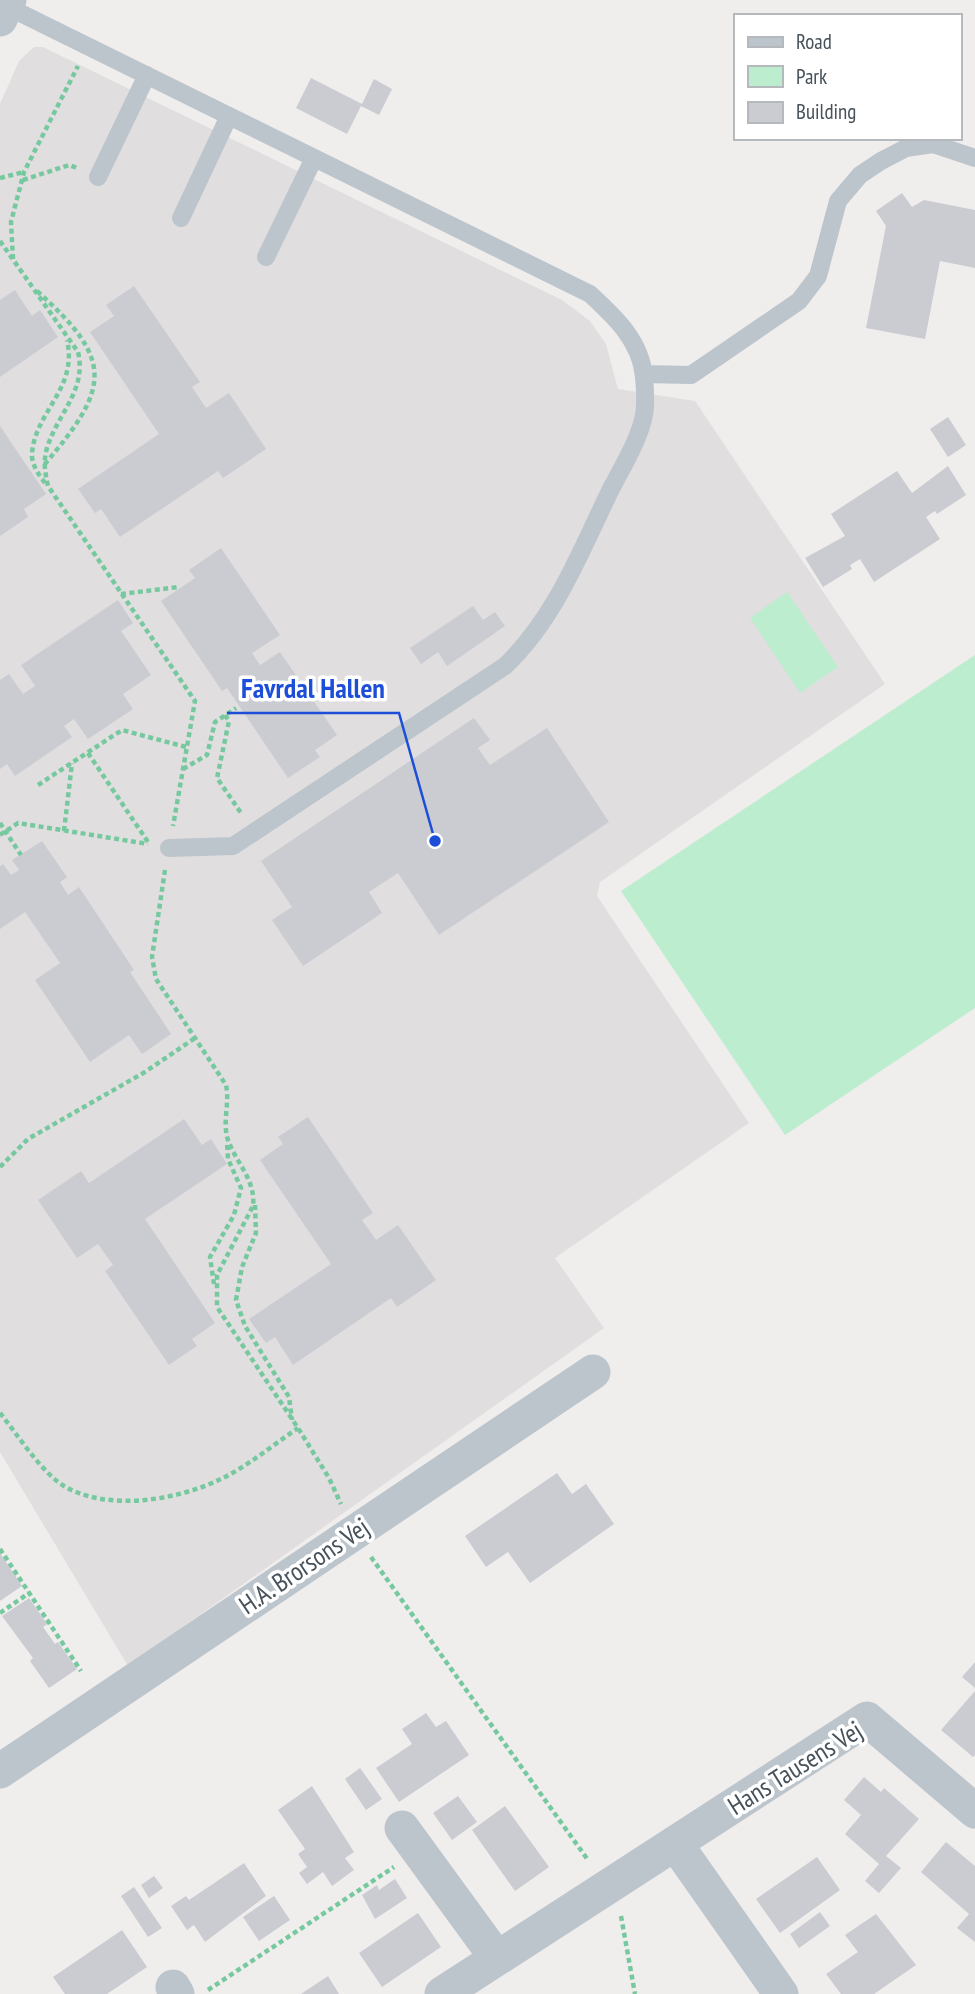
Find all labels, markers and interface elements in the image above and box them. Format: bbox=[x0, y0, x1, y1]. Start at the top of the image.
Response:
legend bbox=[734, 14, 961, 140]
text: Road bbox=[796, 28, 832, 55]
text: Park bbox=[796, 63, 827, 90]
text: Building bbox=[796, 98, 856, 125]
callout: Favrdal Hallen bbox=[227, 664, 399, 713]
text: Favrdal Hallen bbox=[241, 669, 385, 706]
street label: H.A. Brorsons Vej bbox=[232, 1510, 375, 1621]
street label: Hans Tausens Vej bbox=[721, 1713, 868, 1822]

